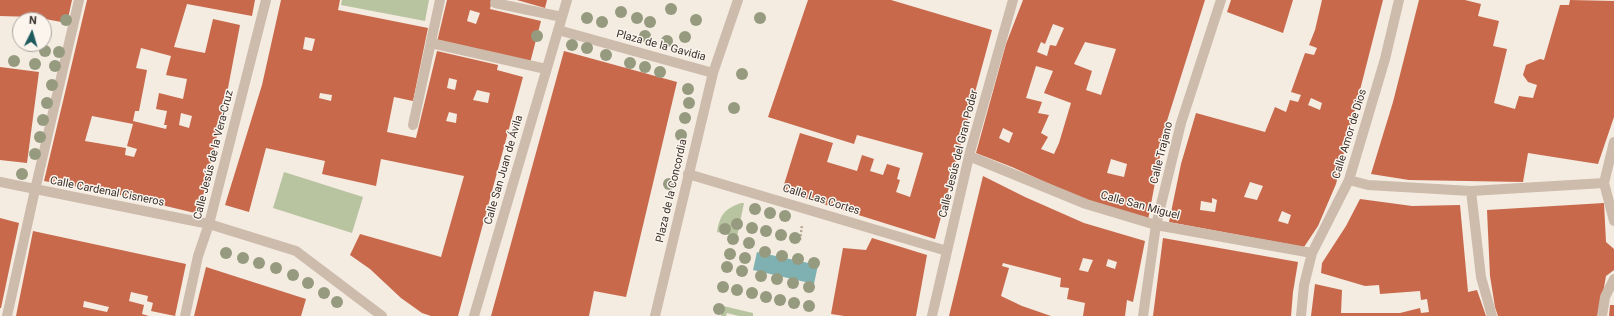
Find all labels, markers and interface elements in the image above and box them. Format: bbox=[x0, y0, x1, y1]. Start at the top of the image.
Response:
north arrow bbox=[12, 12, 52, 52]
text: N bbox=[29, 14, 37, 27]
street label: Plaza de la Gavidia bbox=[615, 28, 707, 64]
street label: Calle Amor de Dios bbox=[1330, 87, 1370, 181]
street label: Calle Jesús de la Vera-Cruz bbox=[192, 89, 236, 221]
street label: Calle Jesús del Gran Poder bbox=[937, 89, 981, 219]
street label: Calle San Juan de Ávila bbox=[482, 114, 526, 226]
street label: Calle Trajano bbox=[1148, 121, 1176, 185]
street label: Plaza de la Concordia bbox=[654, 138, 690, 244]
street label: Calle Cardenal Cisneros bbox=[49, 174, 165, 210]
street label: Calle Las Cortes bbox=[781, 182, 861, 218]
street label: Calle San Miguel bbox=[1099, 189, 1181, 223]

